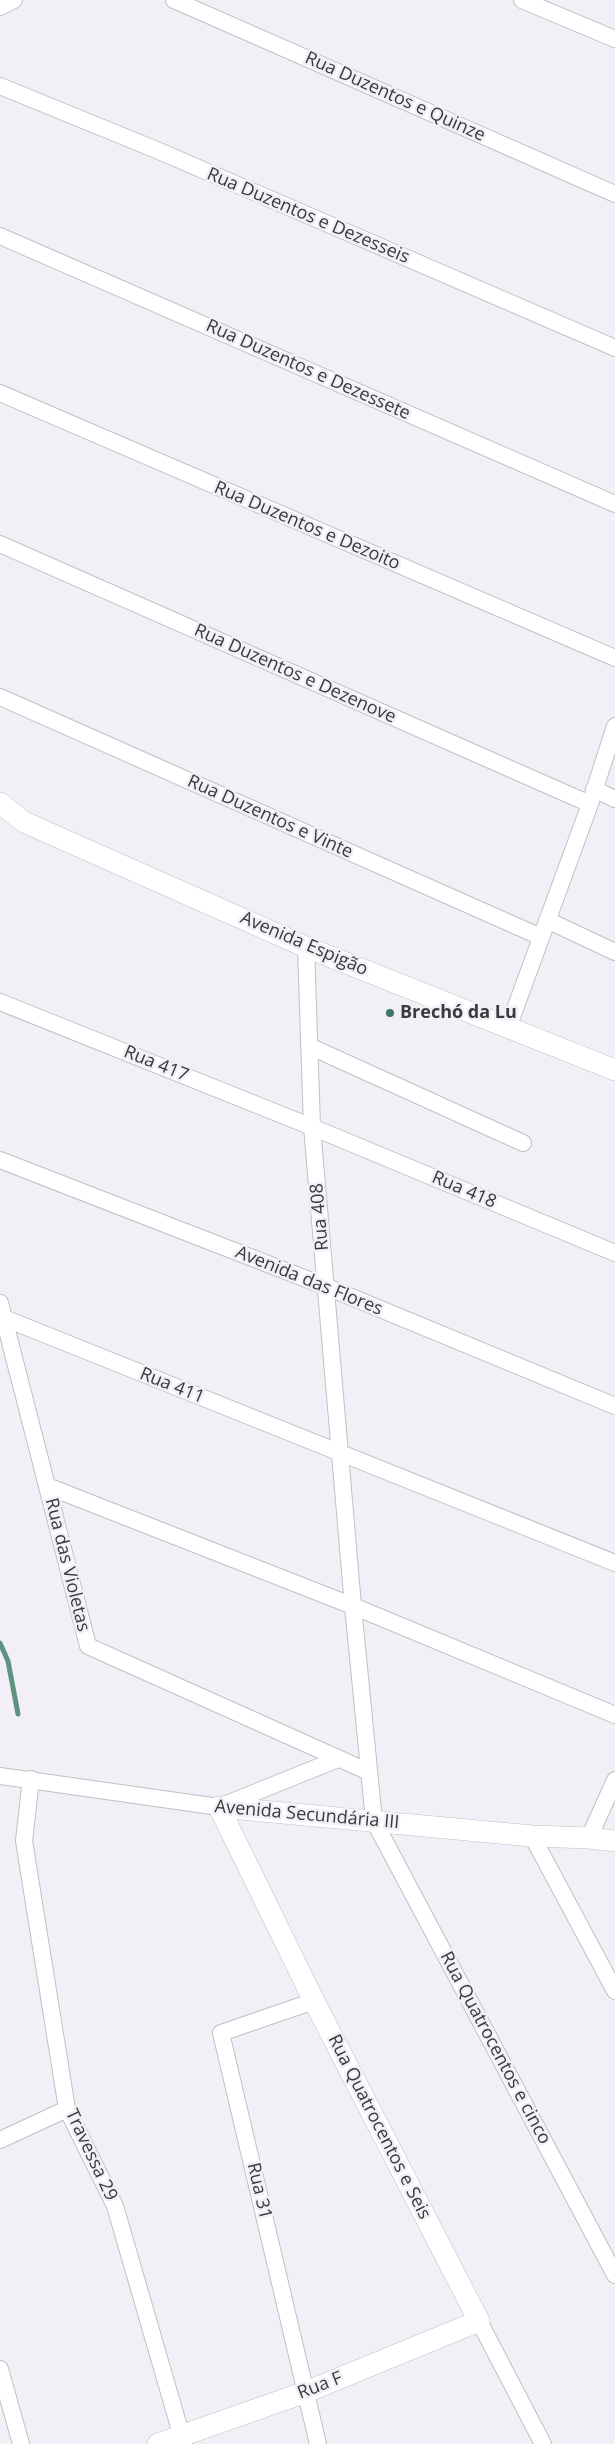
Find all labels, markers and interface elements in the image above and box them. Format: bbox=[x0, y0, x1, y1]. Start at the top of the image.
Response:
street label: Rua Duzentos e Quinze bbox=[302, 47, 488, 147]
street label: Rua Duzentos e Dezesseis bbox=[203, 163, 413, 269]
street label: Rua Duzentos e Dezessete bbox=[203, 315, 413, 425]
street label: Rua Duzentos e Dezoito bbox=[211, 477, 403, 575]
street label: Rua Duzentos e Dezenove bbox=[191, 620, 399, 728]
street label: Rua Duzentos e Vinte bbox=[184, 771, 356, 863]
street label: Avenida Espigão bbox=[237, 907, 371, 981]
place label: Brechó da Lu bbox=[400, 1002, 517, 1024]
marker: Brechó da Lu bbox=[384, 1007, 396, 1019]
street label: Rua 417 bbox=[121, 1041, 191, 1087]
street label: Rua 418 bbox=[429, 1167, 499, 1213]
street label: Rua 408 bbox=[306, 1182, 334, 1252]
street label: Avenida das Flores bbox=[232, 1242, 386, 1320]
street label: Rua 411 bbox=[137, 1363, 207, 1409]
street label: Rua das Violetas bbox=[40, 1496, 94, 1634]
street label: Avenida Secundária III bbox=[214, 1796, 400, 1834]
street label: Rua Quatrocentos e cinco bbox=[435, 1948, 555, 2148]
street label: Rua Quatrocentos e Seis bbox=[323, 2031, 435, 2223]
street label: Travessa 29 bbox=[60, 2106, 122, 2204]
street label: Rua 31 bbox=[242, 2161, 276, 2221]
street label: Rua F bbox=[295, 2368, 345, 2404]

